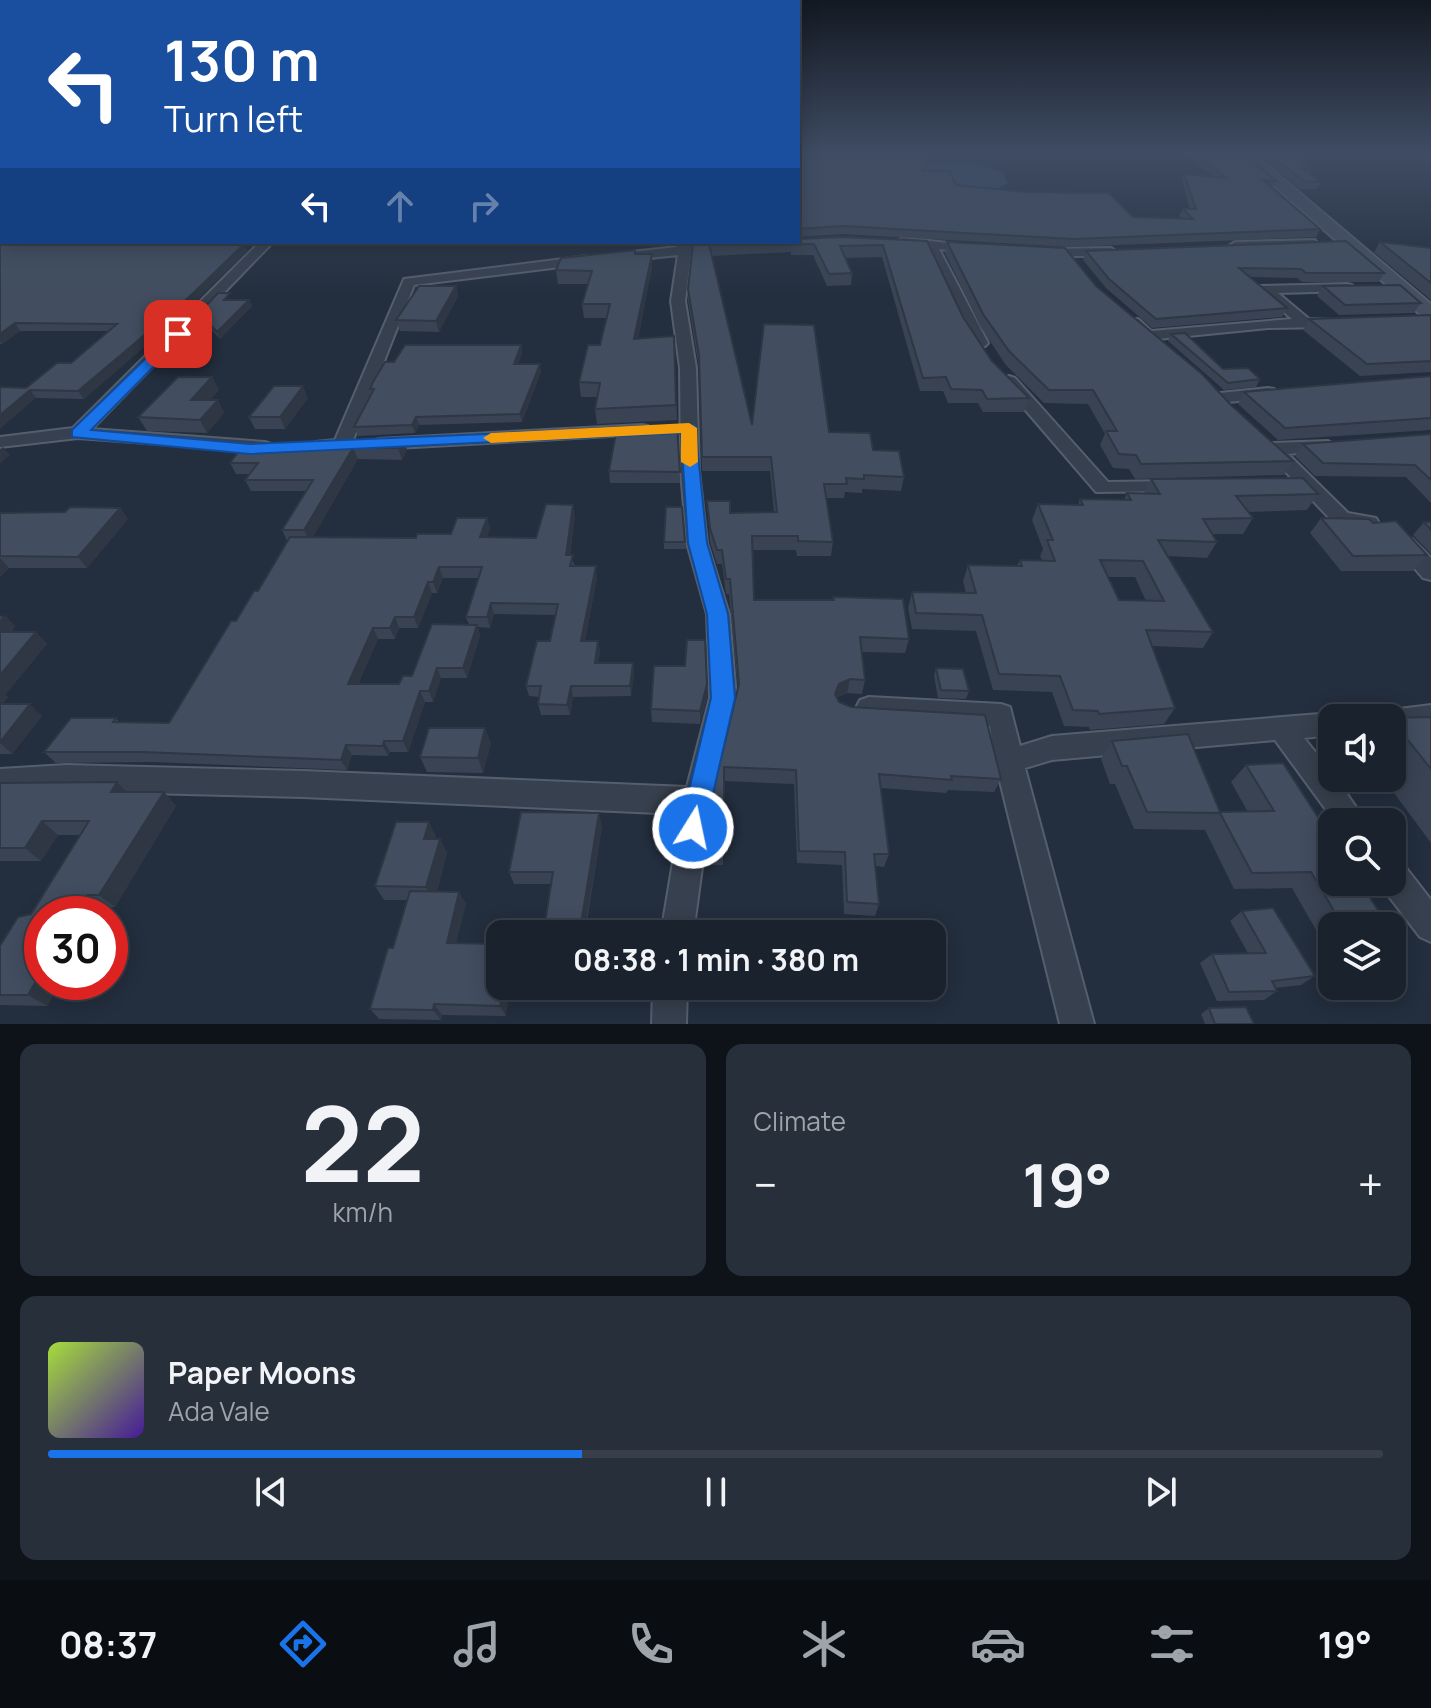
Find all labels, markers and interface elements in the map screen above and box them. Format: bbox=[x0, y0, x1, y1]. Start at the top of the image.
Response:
text: 130 m bbox=[164, 21, 320, 98]
icon: left bbox=[32, 32, 136, 136]
text: Turn left bbox=[164, 94, 303, 143]
icon: left bbox=[294, 184, 338, 228]
icon: ahead bbox=[378, 184, 422, 228]
icon: right bbox=[462, 184, 506, 228]
pin bbox=[144, 300, 212, 368]
icon: arrive bbox=[156, 312, 200, 356]
map controls bbox=[1318, 704, 1406, 1000]
button: sound bbox=[1318, 704, 1406, 792]
position arrow bbox=[651, 786, 735, 870]
button: search bbox=[1318, 808, 1406, 896]
speed limit sign: 30 bbox=[24, 896, 128, 1000]
button: layers bbox=[1318, 912, 1406, 1000]
text: 08:38 · 1 min · 380 m bbox=[573, 939, 859, 980]
text: 22 bbox=[301, 1071, 425, 1213]
text: Climate bbox=[754, 1103, 846, 1139]
text: 19° bbox=[1022, 1143, 1113, 1225]
text: − bbox=[754, 1154, 777, 1214]
text: + bbox=[1358, 1154, 1383, 1214]
text: km/h bbox=[333, 1194, 393, 1230]
text: Paper Moons bbox=[168, 1352, 356, 1393]
text: Ada Vale bbox=[168, 1393, 270, 1429]
icon: previous bbox=[249, 1470, 293, 1514]
icon: pause bbox=[694, 1470, 738, 1514]
icon: next bbox=[1139, 1470, 1183, 1514]
icon: directions bbox=[275, 1616, 331, 1672]
icon: music bbox=[449, 1616, 505, 1672]
icon: phone bbox=[623, 1616, 679, 1672]
icon: climate bbox=[796, 1616, 852, 1672]
icon: car bbox=[970, 1616, 1026, 1672]
icon: filters bbox=[1144, 1616, 1200, 1672]
text: 08:37 bbox=[59, 1620, 157, 1669]
text: 19° bbox=[1318, 1620, 1372, 1669]

